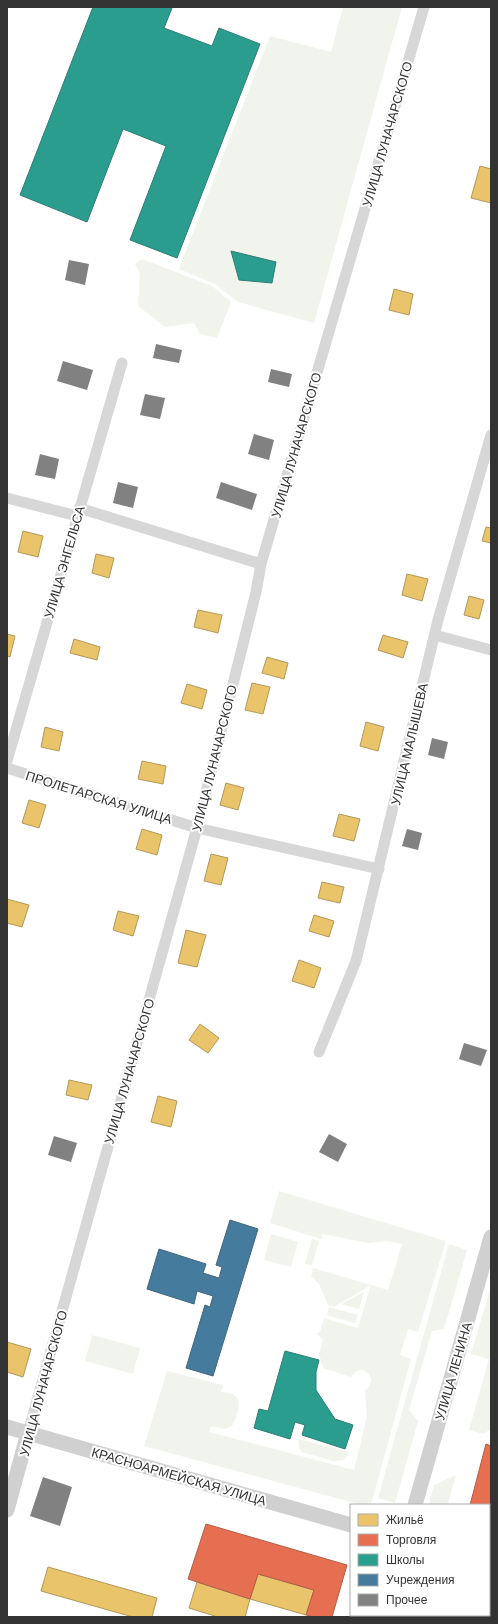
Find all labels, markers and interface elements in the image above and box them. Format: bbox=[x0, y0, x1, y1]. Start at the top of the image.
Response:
street label: УЛИЦА ЛУНАЧАРСКОГО bbox=[359, 59, 416, 209]
street label: УЛИЦА ЛУНАЧАРСКОГО bbox=[268, 370, 325, 520]
street label: УЛИЦА ЭНГЕЛЬСА bbox=[40, 504, 89, 620]
street label: УЛИЦА МАЛЫШЕВА bbox=[387, 681, 432, 807]
street label: УЛИЦА ЛУНАЧАРСКОГО bbox=[188, 683, 241, 833]
street label: ПРОЛЕТАРСКАЯ УЛИЦА bbox=[24, 767, 174, 828]
street label: УЛИЦА ЛУНАЧАРСКОГО bbox=[101, 996, 158, 1146]
street label: УЛИЦА ЛУНАЧАРСКОГО bbox=[16, 1308, 71, 1458]
street label: УЛИЦА ЛЕНИНА bbox=[431, 1320, 476, 1422]
street label: КРАСНОАРМЕЙСКАЯ УЛИЦА bbox=[90, 1443, 268, 1510]
legend bbox=[350, 1504, 490, 1616]
text: Жильё bbox=[386, 1512, 424, 1528]
text: Торговля bbox=[386, 1532, 436, 1548]
text: Школы bbox=[386, 1552, 424, 1568]
text: Учреждения bbox=[386, 1572, 455, 1588]
text: Прочее bbox=[386, 1592, 428, 1608]

